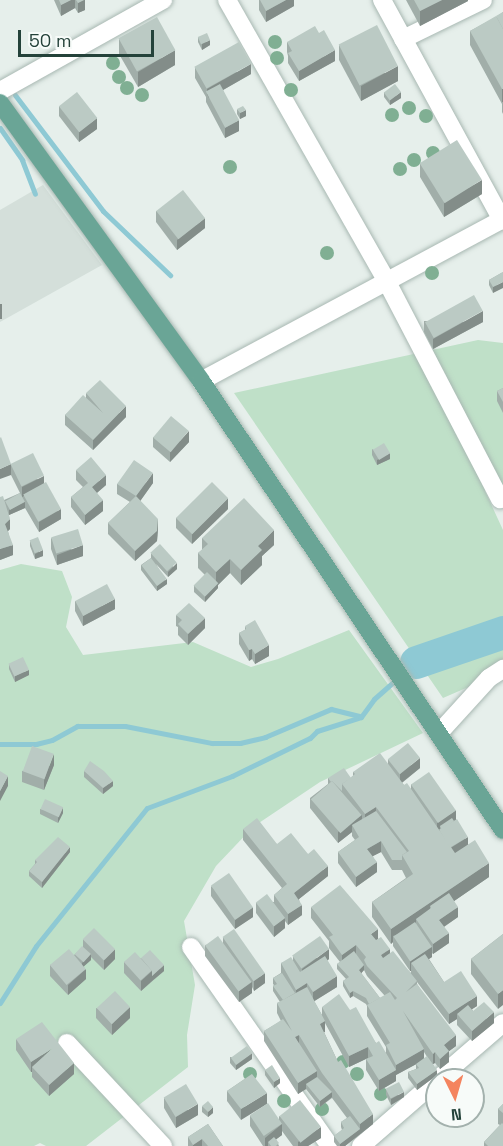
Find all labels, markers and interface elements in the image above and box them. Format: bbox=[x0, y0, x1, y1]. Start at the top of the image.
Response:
scale bar bbox=[21, 18, 158, 56]
text: 50 m bbox=[29, 29, 71, 52]
north arrow bbox=[425, 1068, 485, 1128]
text: N bbox=[450, 1104, 463, 1125]

